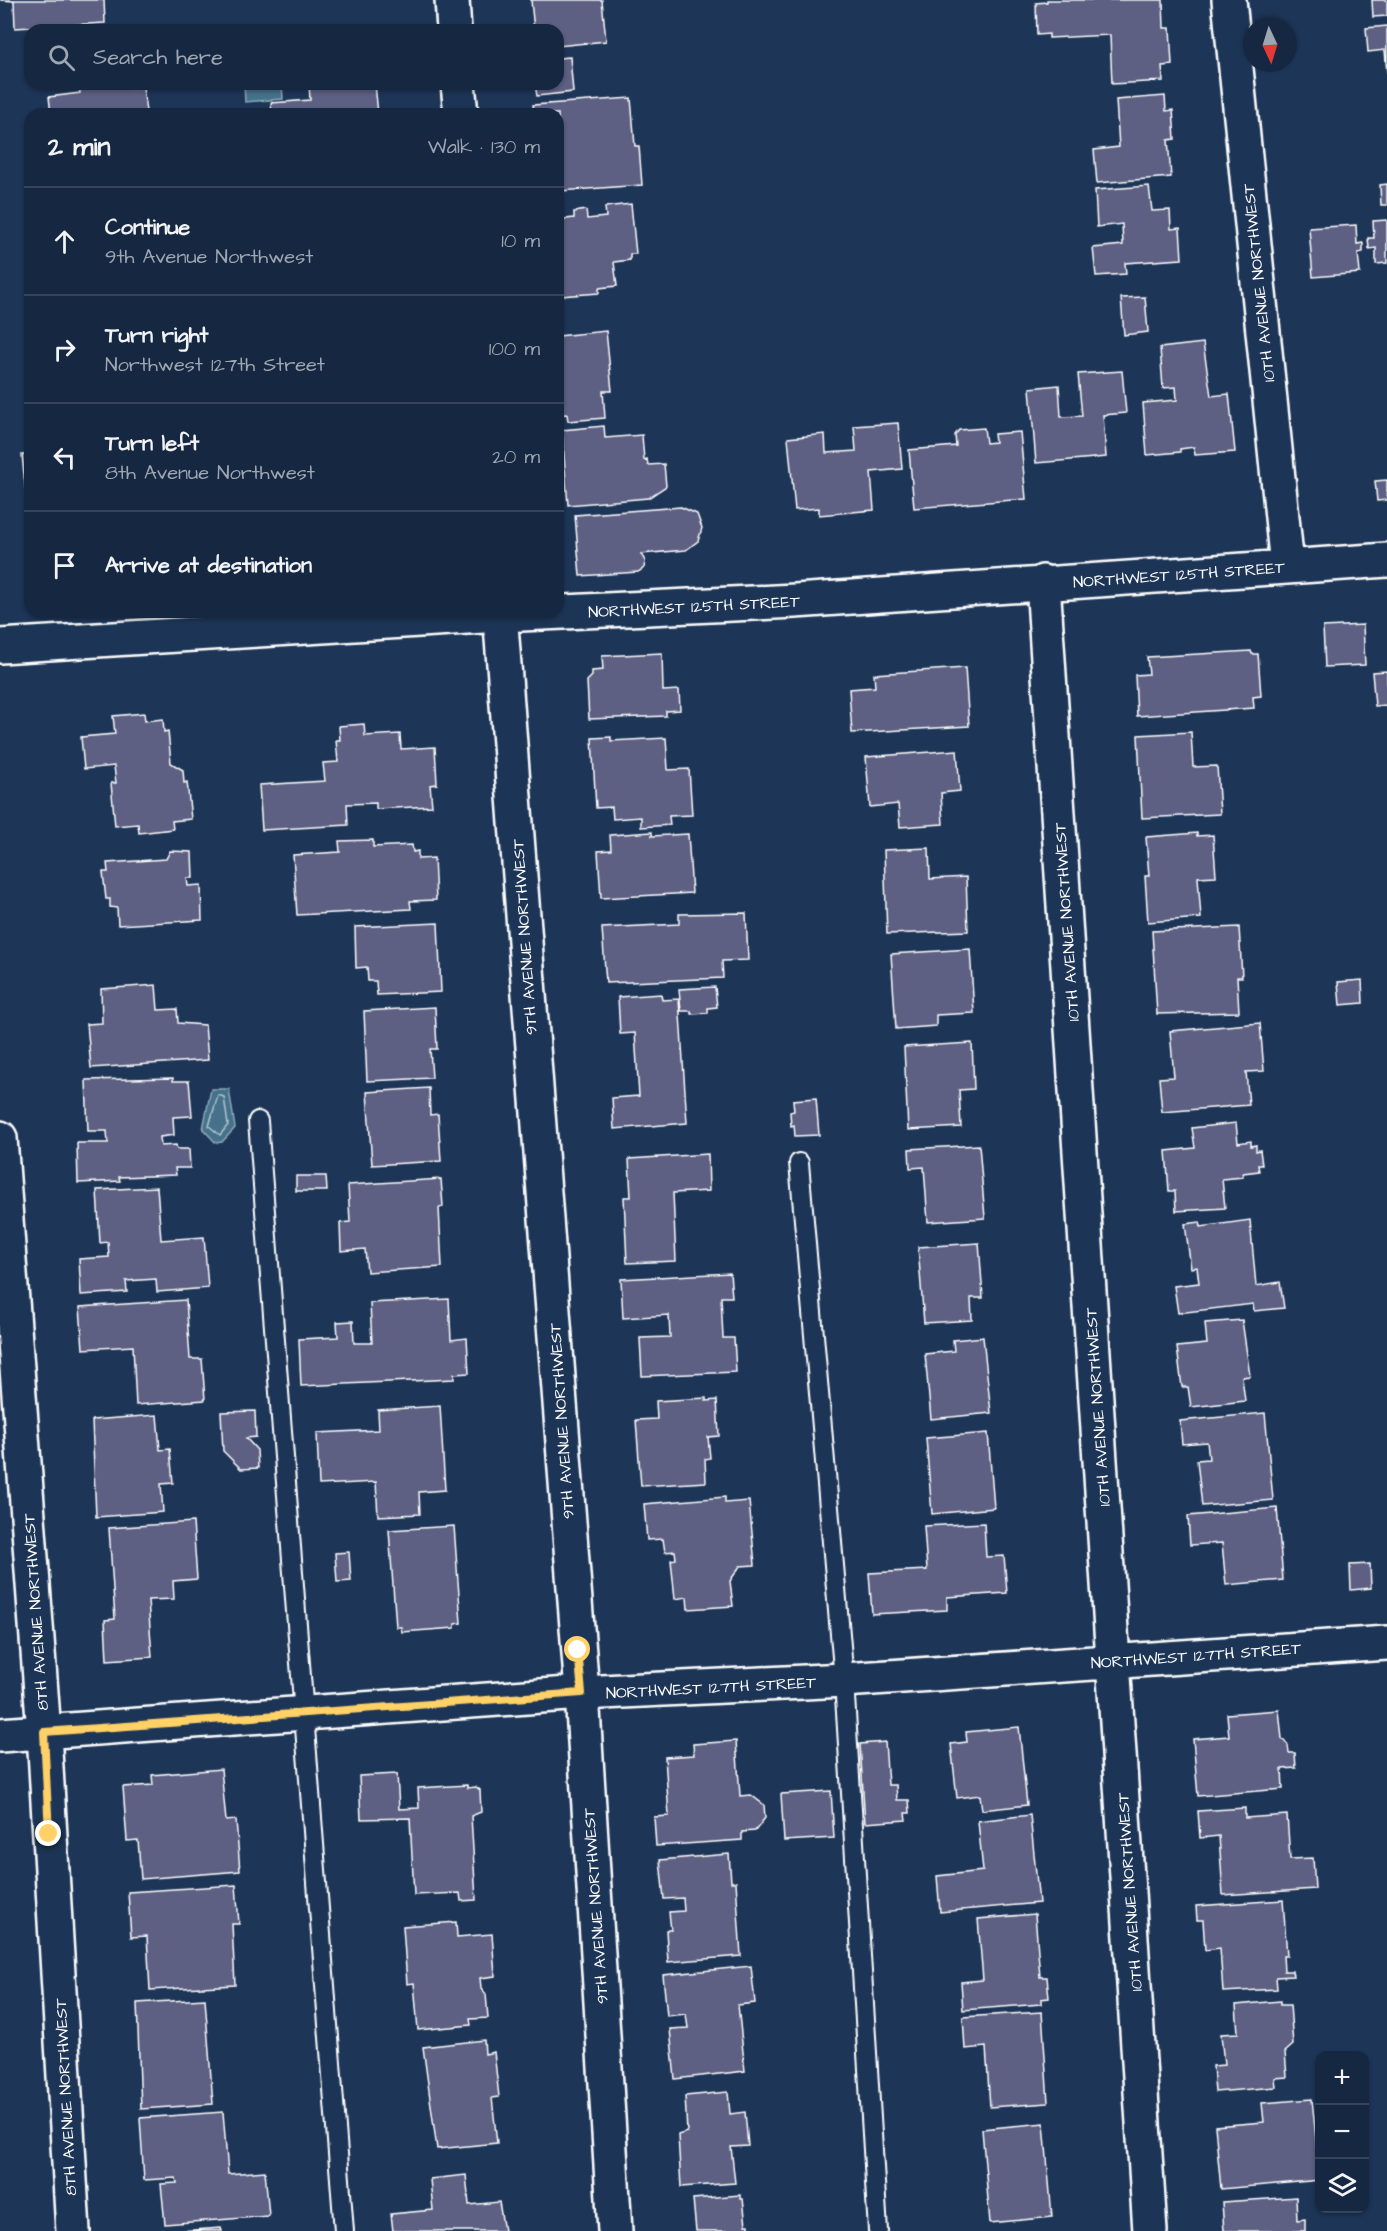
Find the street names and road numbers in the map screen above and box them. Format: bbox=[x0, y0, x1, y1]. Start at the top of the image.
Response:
street label: 10TH AVENUE NORTHWEST bbox=[1238, 183, 1280, 383]
street label: NORTHWEST 125TH STREET bbox=[1072, 557, 1286, 593]
street label: NORTHWEST 125TH STREET bbox=[588, 590, 801, 624]
street label: 10TH AVENUE NORTHWEST bbox=[1049, 822, 1085, 1022]
street label: 9TH AVENUE NORTHWEST bbox=[507, 838, 543, 1036]
street label: 10TH AVENUE NORTHWEST bbox=[1080, 1307, 1116, 1507]
street label: 9TH AVENUE NORTHWEST bbox=[544, 1322, 580, 1520]
street label: 8TH AVENUE NORTHWEST bbox=[18, 1513, 54, 1711]
street label: NORTHWEST 127TH STREET bbox=[1090, 1638, 1302, 1674]
street label: NORTHWEST 127TH STREET bbox=[605, 1671, 817, 1704]
street label: 10TH AVENUE NORTHWEST bbox=[1112, 1792, 1148, 1992]
street label: 9TH AVENUE NORTHWEST bbox=[578, 1807, 614, 2005]
street label: 8TH AVENUE NORTHWEST bbox=[50, 1998, 82, 2196]

